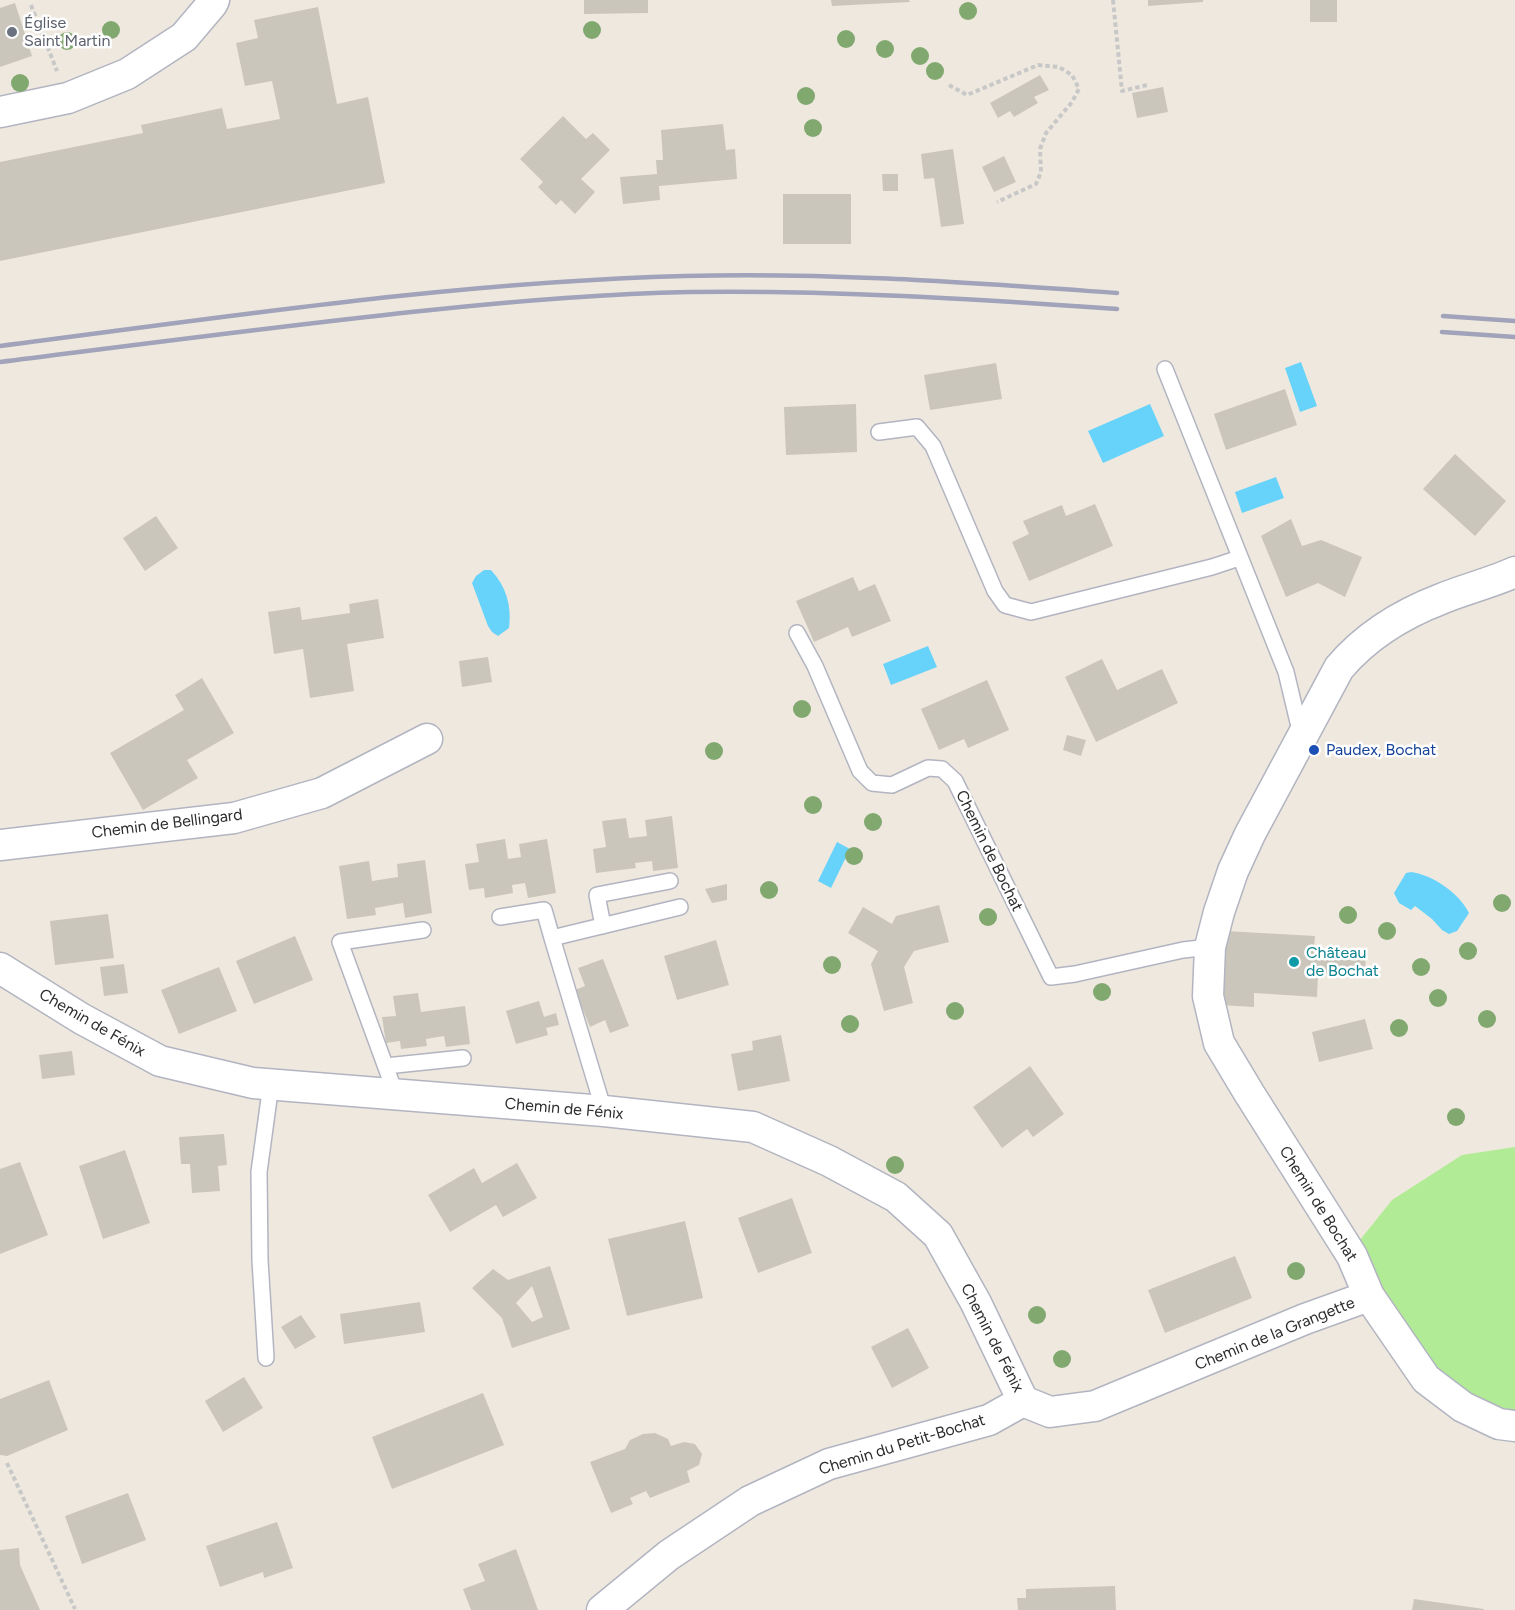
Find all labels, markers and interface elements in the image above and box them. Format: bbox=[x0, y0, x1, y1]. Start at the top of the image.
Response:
place label: Église Saint Martin bbox=[24, 13, 110, 51]
marker: Église Saint Martin bbox=[5, 25, 19, 39]
place label: Paudex, Bochat bbox=[1326, 740, 1436, 760]
marker: Paudex, Bochat bbox=[1307, 743, 1321, 757]
street label: Chemin de Bochat bbox=[951, 787, 1027, 915]
street label: Chemin de Bellingard bbox=[90, 805, 244, 843]
place label: Château de Bochat bbox=[1306, 943, 1379, 981]
marker: Château de Bochat bbox=[1287, 955, 1301, 969]
street label: Chemin de Fénix bbox=[36, 985, 148, 1061]
street label: Chemin de Fénix bbox=[504, 1094, 624, 1124]
street label: Chemin de Bochat bbox=[1275, 1143, 1361, 1265]
street label: Chemin de Fénix bbox=[956, 1281, 1028, 1395]
street label: Chemin de la Grangette bbox=[1192, 1293, 1358, 1375]
street label: Chemin du Petit-Bochat bbox=[817, 1411, 987, 1479]

